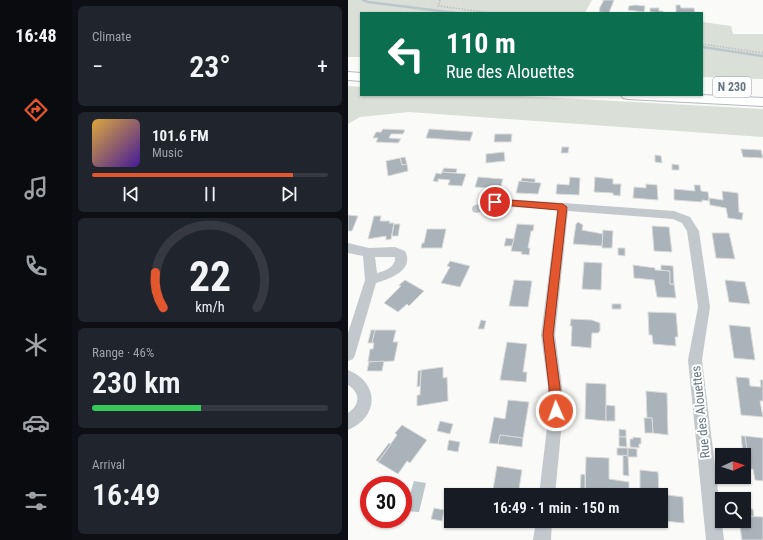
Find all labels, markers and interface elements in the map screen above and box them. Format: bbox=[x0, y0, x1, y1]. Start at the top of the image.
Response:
text: 16:48 bbox=[15, 25, 57, 46]
text: 110 m bbox=[446, 27, 516, 60]
icon: left bbox=[380, 28, 432, 80]
text: Climate bbox=[92, 29, 131, 44]
text: 23° bbox=[189, 49, 231, 84]
text: − bbox=[92, 54, 103, 79]
text: + bbox=[317, 54, 328, 79]
text: Rue des Alouettes bbox=[446, 61, 575, 82]
road number: N 230 bbox=[713, 77, 751, 97]
icon: directions bbox=[22, 96, 50, 124]
text: 101.6 FM bbox=[152, 127, 209, 145]
text: Music bbox=[152, 145, 183, 160]
icon: music bbox=[22, 174, 50, 202]
icon: previous bbox=[120, 183, 142, 205]
icon: pause bbox=[199, 183, 221, 205]
icon: next bbox=[278, 183, 300, 205]
pin bbox=[478, 185, 512, 219]
icon: arrive bbox=[484, 191, 506, 213]
icon: phone bbox=[22, 252, 50, 280]
text: 22 bbox=[189, 252, 231, 301]
text: km/h bbox=[195, 299, 225, 315]
icon: climate bbox=[22, 331, 50, 359]
text: Range · 46% bbox=[92, 345, 154, 360]
text: 230 km bbox=[92, 365, 181, 400]
street label: Rue des Alouettes bbox=[688, 365, 713, 459]
position arrow bbox=[535, 390, 577, 432]
icon: car bbox=[22, 409, 50, 437]
north arrow bbox=[715, 448, 751, 484]
map controls bbox=[715, 448, 751, 528]
text: Arrival bbox=[92, 457, 125, 472]
speed limit sign: 30 bbox=[360, 476, 412, 528]
text: 16:49 bbox=[92, 477, 160, 512]
icon: filters bbox=[22, 487, 50, 515]
button: search bbox=[715, 492, 751, 528]
text: 16:49 · 1 min · 150 m bbox=[493, 499, 619, 517]

